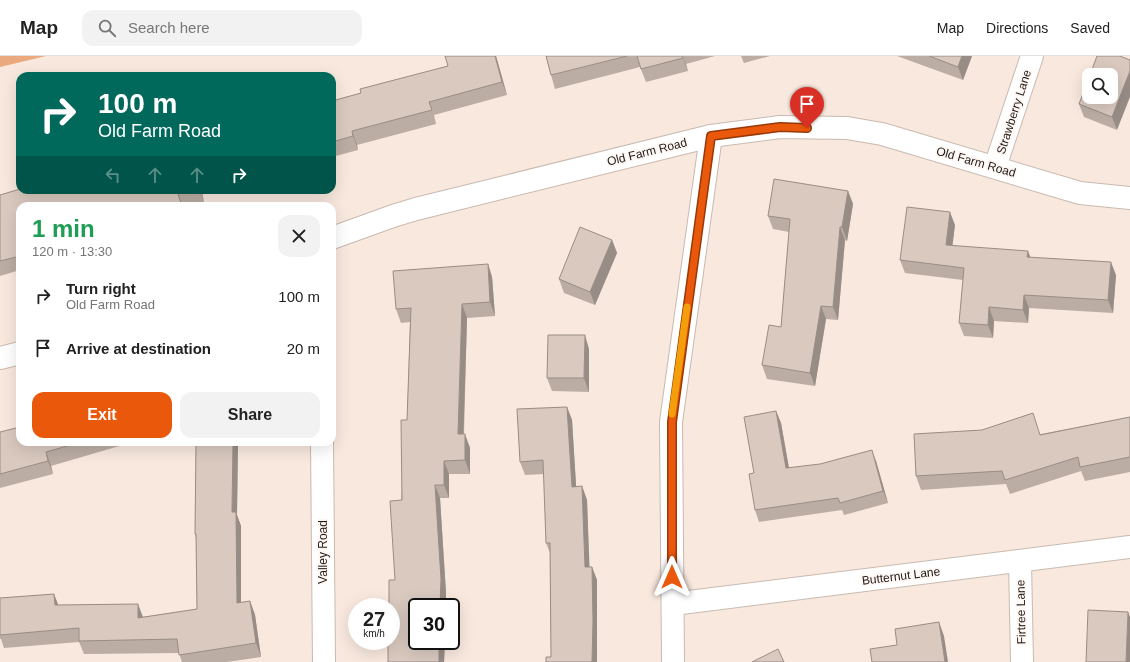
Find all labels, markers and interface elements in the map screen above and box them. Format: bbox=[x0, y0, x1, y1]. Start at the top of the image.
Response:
search box bbox=[82, 10, 362, 46]
text: Map bbox=[20, 17, 58, 38]
icon: search bbox=[96, 17, 118, 39]
text: Search here bbox=[128, 19, 210, 36]
text: Map bbox=[937, 20, 964, 36]
text: Directions bbox=[986, 20, 1048, 36]
text: Saved bbox=[1070, 20, 1110, 36]
street label: Strawberry Lane bbox=[994, 68, 1034, 156]
map controls bbox=[1082, 68, 1118, 104]
button: search bbox=[1082, 68, 1118, 104]
pin bbox=[790, 87, 824, 128]
icon: right bbox=[32, 88, 84, 140]
text: 100 m bbox=[98, 88, 177, 119]
icon: arrive bbox=[796, 93, 818, 115]
text: Old Farm Road bbox=[98, 121, 221, 141]
street label: Old Farm Road bbox=[606, 135, 688, 169]
street label: Old Farm Road bbox=[935, 144, 1017, 180]
icon: left bbox=[102, 164, 124, 186]
icon: ahead bbox=[144, 164, 166, 186]
icon: ahead bbox=[186, 164, 208, 186]
icon: right bbox=[228, 164, 250, 186]
text: 1 min bbox=[32, 215, 95, 242]
button: close bbox=[278, 215, 320, 257]
text: 120 m · 13:30 bbox=[32, 244, 112, 259]
text: Turn right bbox=[66, 280, 136, 297]
icon: right bbox=[32, 285, 54, 307]
text: 100 m bbox=[278, 288, 320, 305]
text: Old Farm Road bbox=[66, 297, 155, 312]
icon: arrive bbox=[32, 337, 54, 359]
text: Arrive at destination bbox=[66, 340, 211, 357]
text: 20 m bbox=[287, 340, 320, 357]
button: Exit bbox=[32, 392, 172, 438]
button: Share bbox=[180, 392, 320, 438]
street label: Valley Road bbox=[316, 520, 330, 584]
position arrow bbox=[651, 556, 693, 598]
street label: Butternut Lane bbox=[861, 564, 941, 588]
street label: Firtree Lane bbox=[1013, 579, 1029, 644]
speed limit sign: 30 bbox=[408, 598, 460, 650]
text: 27 bbox=[363, 608, 385, 630]
text: km/h bbox=[363, 628, 385, 639]

